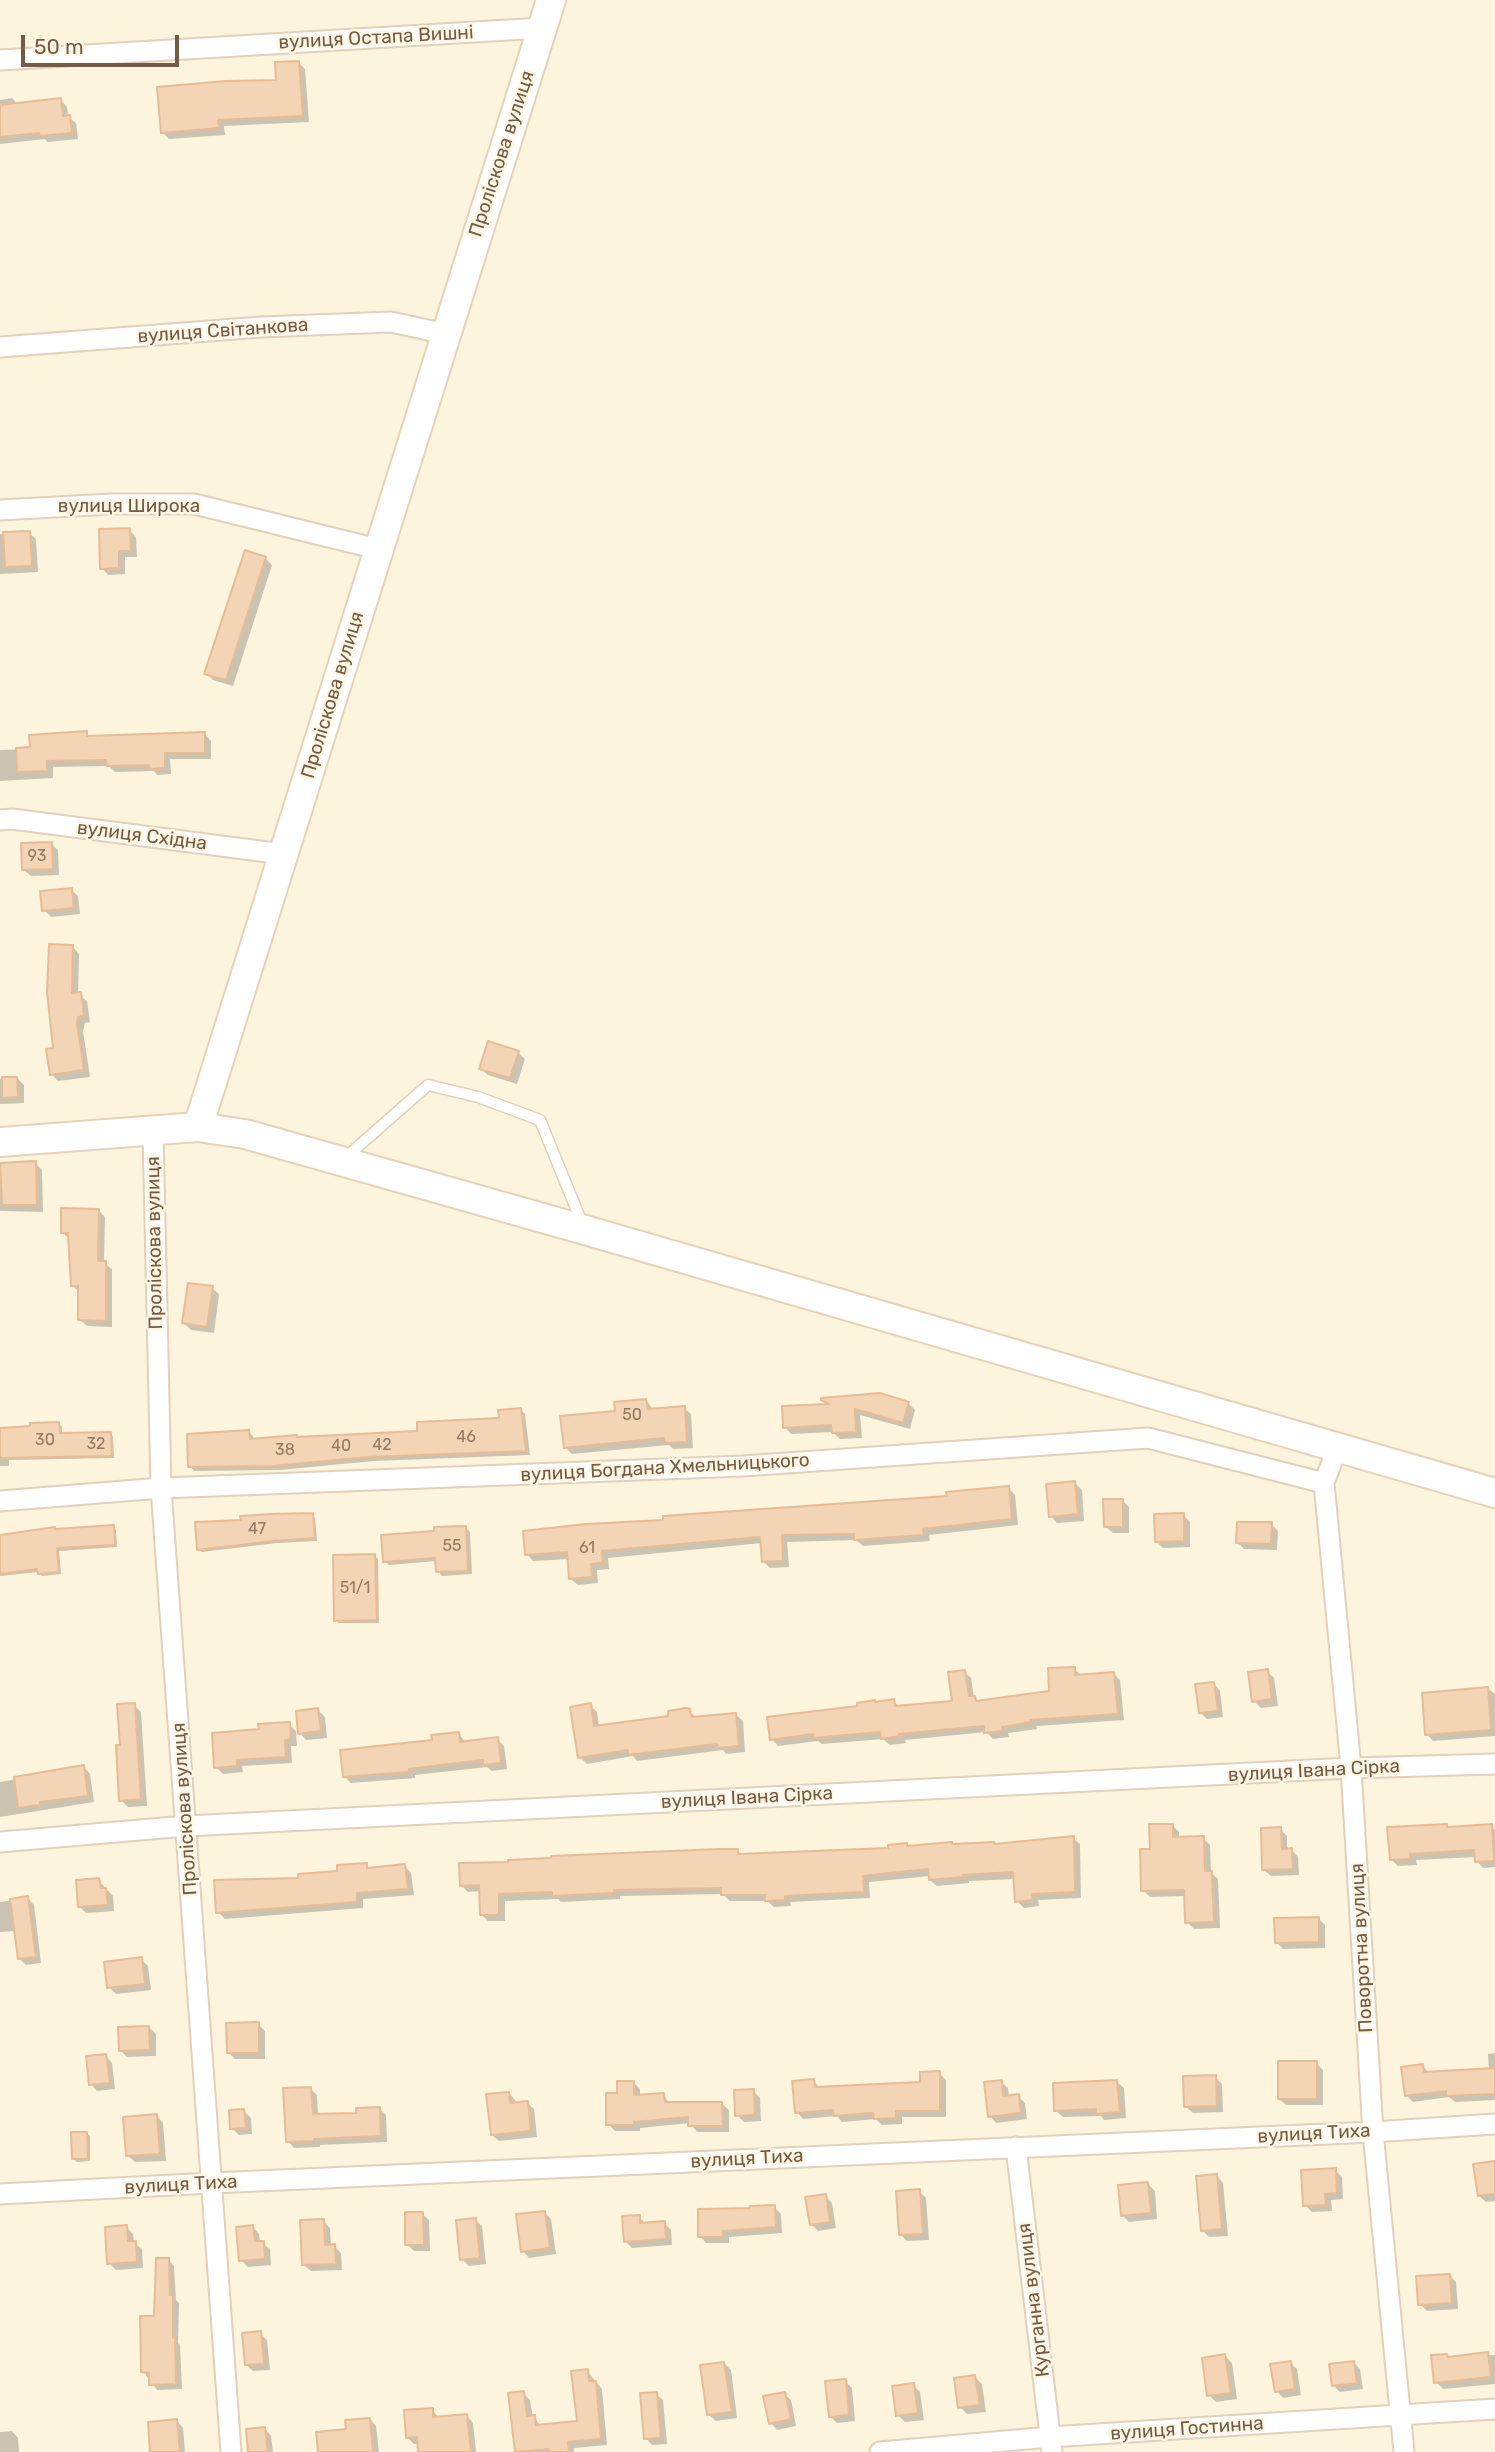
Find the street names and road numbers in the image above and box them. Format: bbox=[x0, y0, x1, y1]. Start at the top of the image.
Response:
street label: вулиця Остапа Вишні bbox=[278, 22, 474, 54]
street label: Проліскова вулиця bbox=[464, 68, 540, 240]
street label: вулиця Світанкова bbox=[137, 314, 309, 348]
street label: вулиця Широка bbox=[58, 496, 200, 518]
street label: Проліскова вулиця bbox=[297, 609, 369, 781]
street label: вулиця Східна bbox=[76, 817, 208, 855]
street label: Проліскова вулиця bbox=[142, 1156, 168, 1330]
street label: вулиця Богдана Хмельницького bbox=[520, 1449, 810, 1487]
street label: Проліскова вулиця bbox=[168, 1722, 202, 1896]
street label: вулиця Івана Сірка bbox=[1227, 1755, 1401, 1787]
street label: вулиця Івана Сірка bbox=[660, 1782, 834, 1814]
street label: Поворотна вулиця bbox=[1346, 1863, 1378, 2033]
street label: вулиця Тиха bbox=[1257, 2120, 1371, 2148]
street label: вулиця Тиха bbox=[690, 2145, 804, 2173]
street label: вулиця Тиха bbox=[124, 2171, 238, 2199]
street label: Курганна вулиця bbox=[1013, 2222, 1055, 2378]
street label: вулиця Гостинна bbox=[1110, 2412, 1264, 2446]

